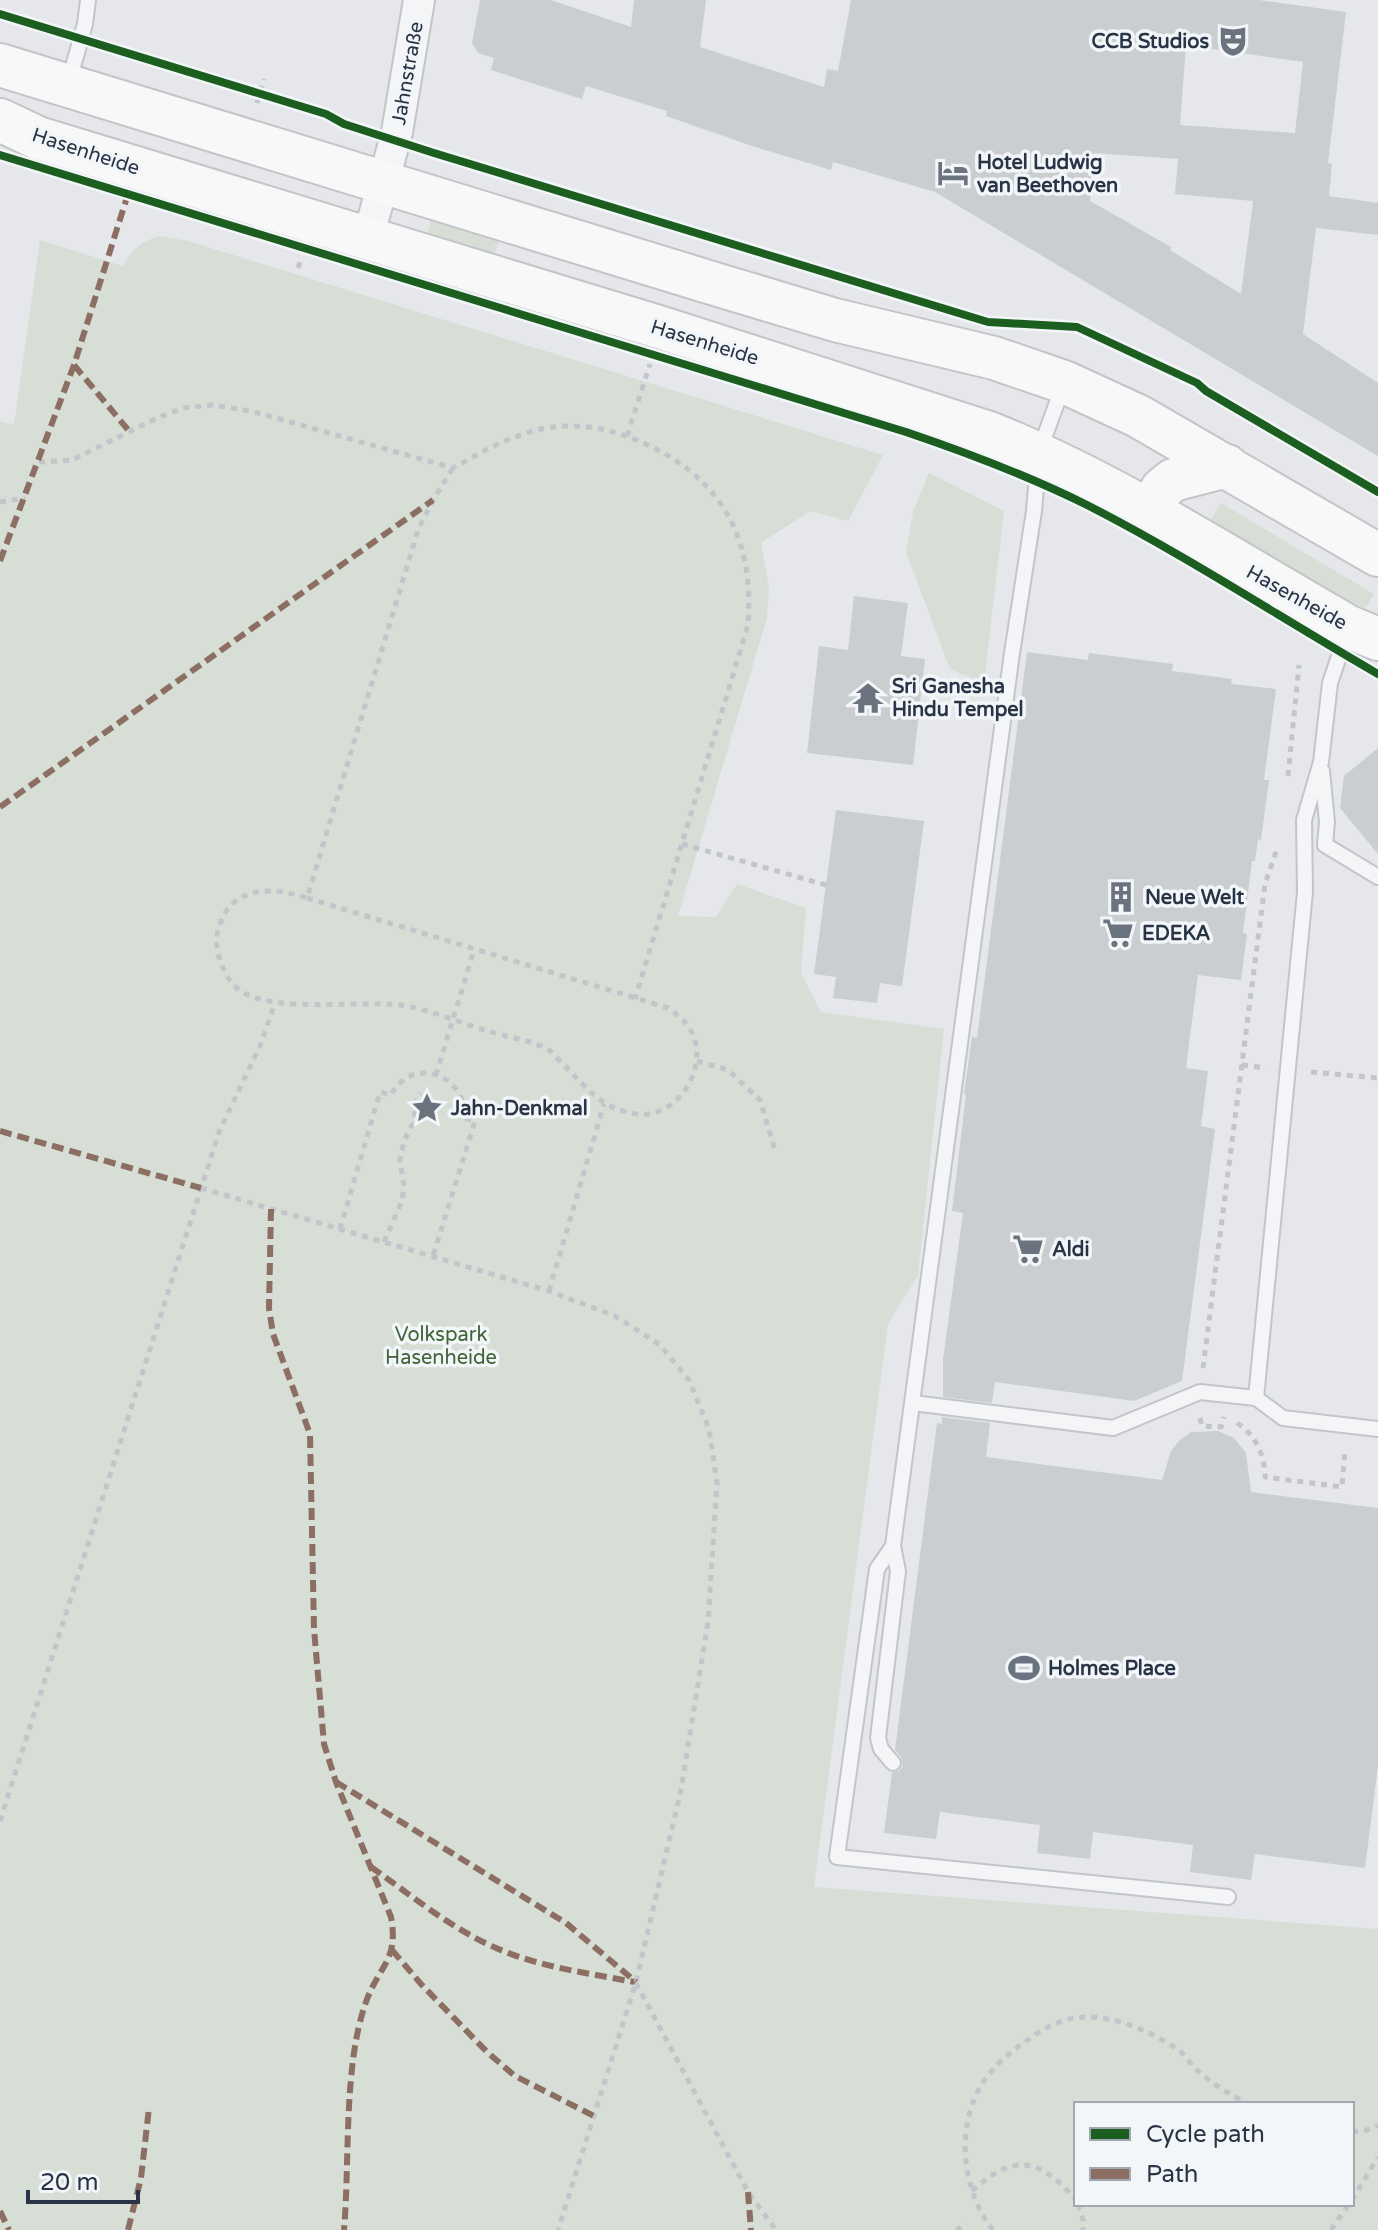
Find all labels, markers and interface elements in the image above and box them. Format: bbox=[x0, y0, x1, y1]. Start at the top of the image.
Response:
street label: Jahnstraße bbox=[387, 20, 429, 127]
theatre icon: CCB Studios bbox=[1216, 24, 1250, 58]
place label: CCB Studios bbox=[1091, 30, 1209, 54]
street label: Hasenheide bbox=[29, 123, 143, 181]
place label: Hotel Ludwig van Beethoven bbox=[977, 151, 1118, 198]
hotel icon: Hotel Ludwig van Beethoven bbox=[936, 156, 970, 190]
street label: Hasenheide bbox=[648, 315, 762, 371]
street label: Hasenheide bbox=[1242, 560, 1351, 635]
place label: Sri Ganesha Hindu Tempel bbox=[892, 675, 1024, 722]
temple icon: Sri Ganesha Hindu Tempel bbox=[851, 681, 885, 715]
building icon: Neue Welt bbox=[1104, 880, 1138, 914]
place label: Neue Welt bbox=[1145, 886, 1244, 910]
supermarket icon: EDEKA bbox=[1101, 916, 1135, 950]
place label: EDEKA bbox=[1142, 922, 1211, 946]
place icon: Jahn-Denkmal bbox=[410, 1091, 444, 1125]
place label: Jahn-Denkmal bbox=[450, 1097, 588, 1121]
supermarket icon: Aldi bbox=[1011, 1232, 1045, 1266]
place label: Aldi bbox=[1052, 1238, 1089, 1262]
park label: Volkspark Hasenheide bbox=[385, 1323, 497, 1370]
sports icon: Holmes Place bbox=[1007, 1651, 1041, 1685]
place label: Holmes Place bbox=[1048, 1657, 1176, 1681]
legend bbox=[1074, 2102, 1354, 2206]
text: Cycle path bbox=[1146, 2120, 1265, 2149]
scale bar bbox=[28, 2154, 138, 2204]
text: Path bbox=[1146, 2160, 1199, 2189]
text: 20 m bbox=[40, 2168, 98, 2197]

